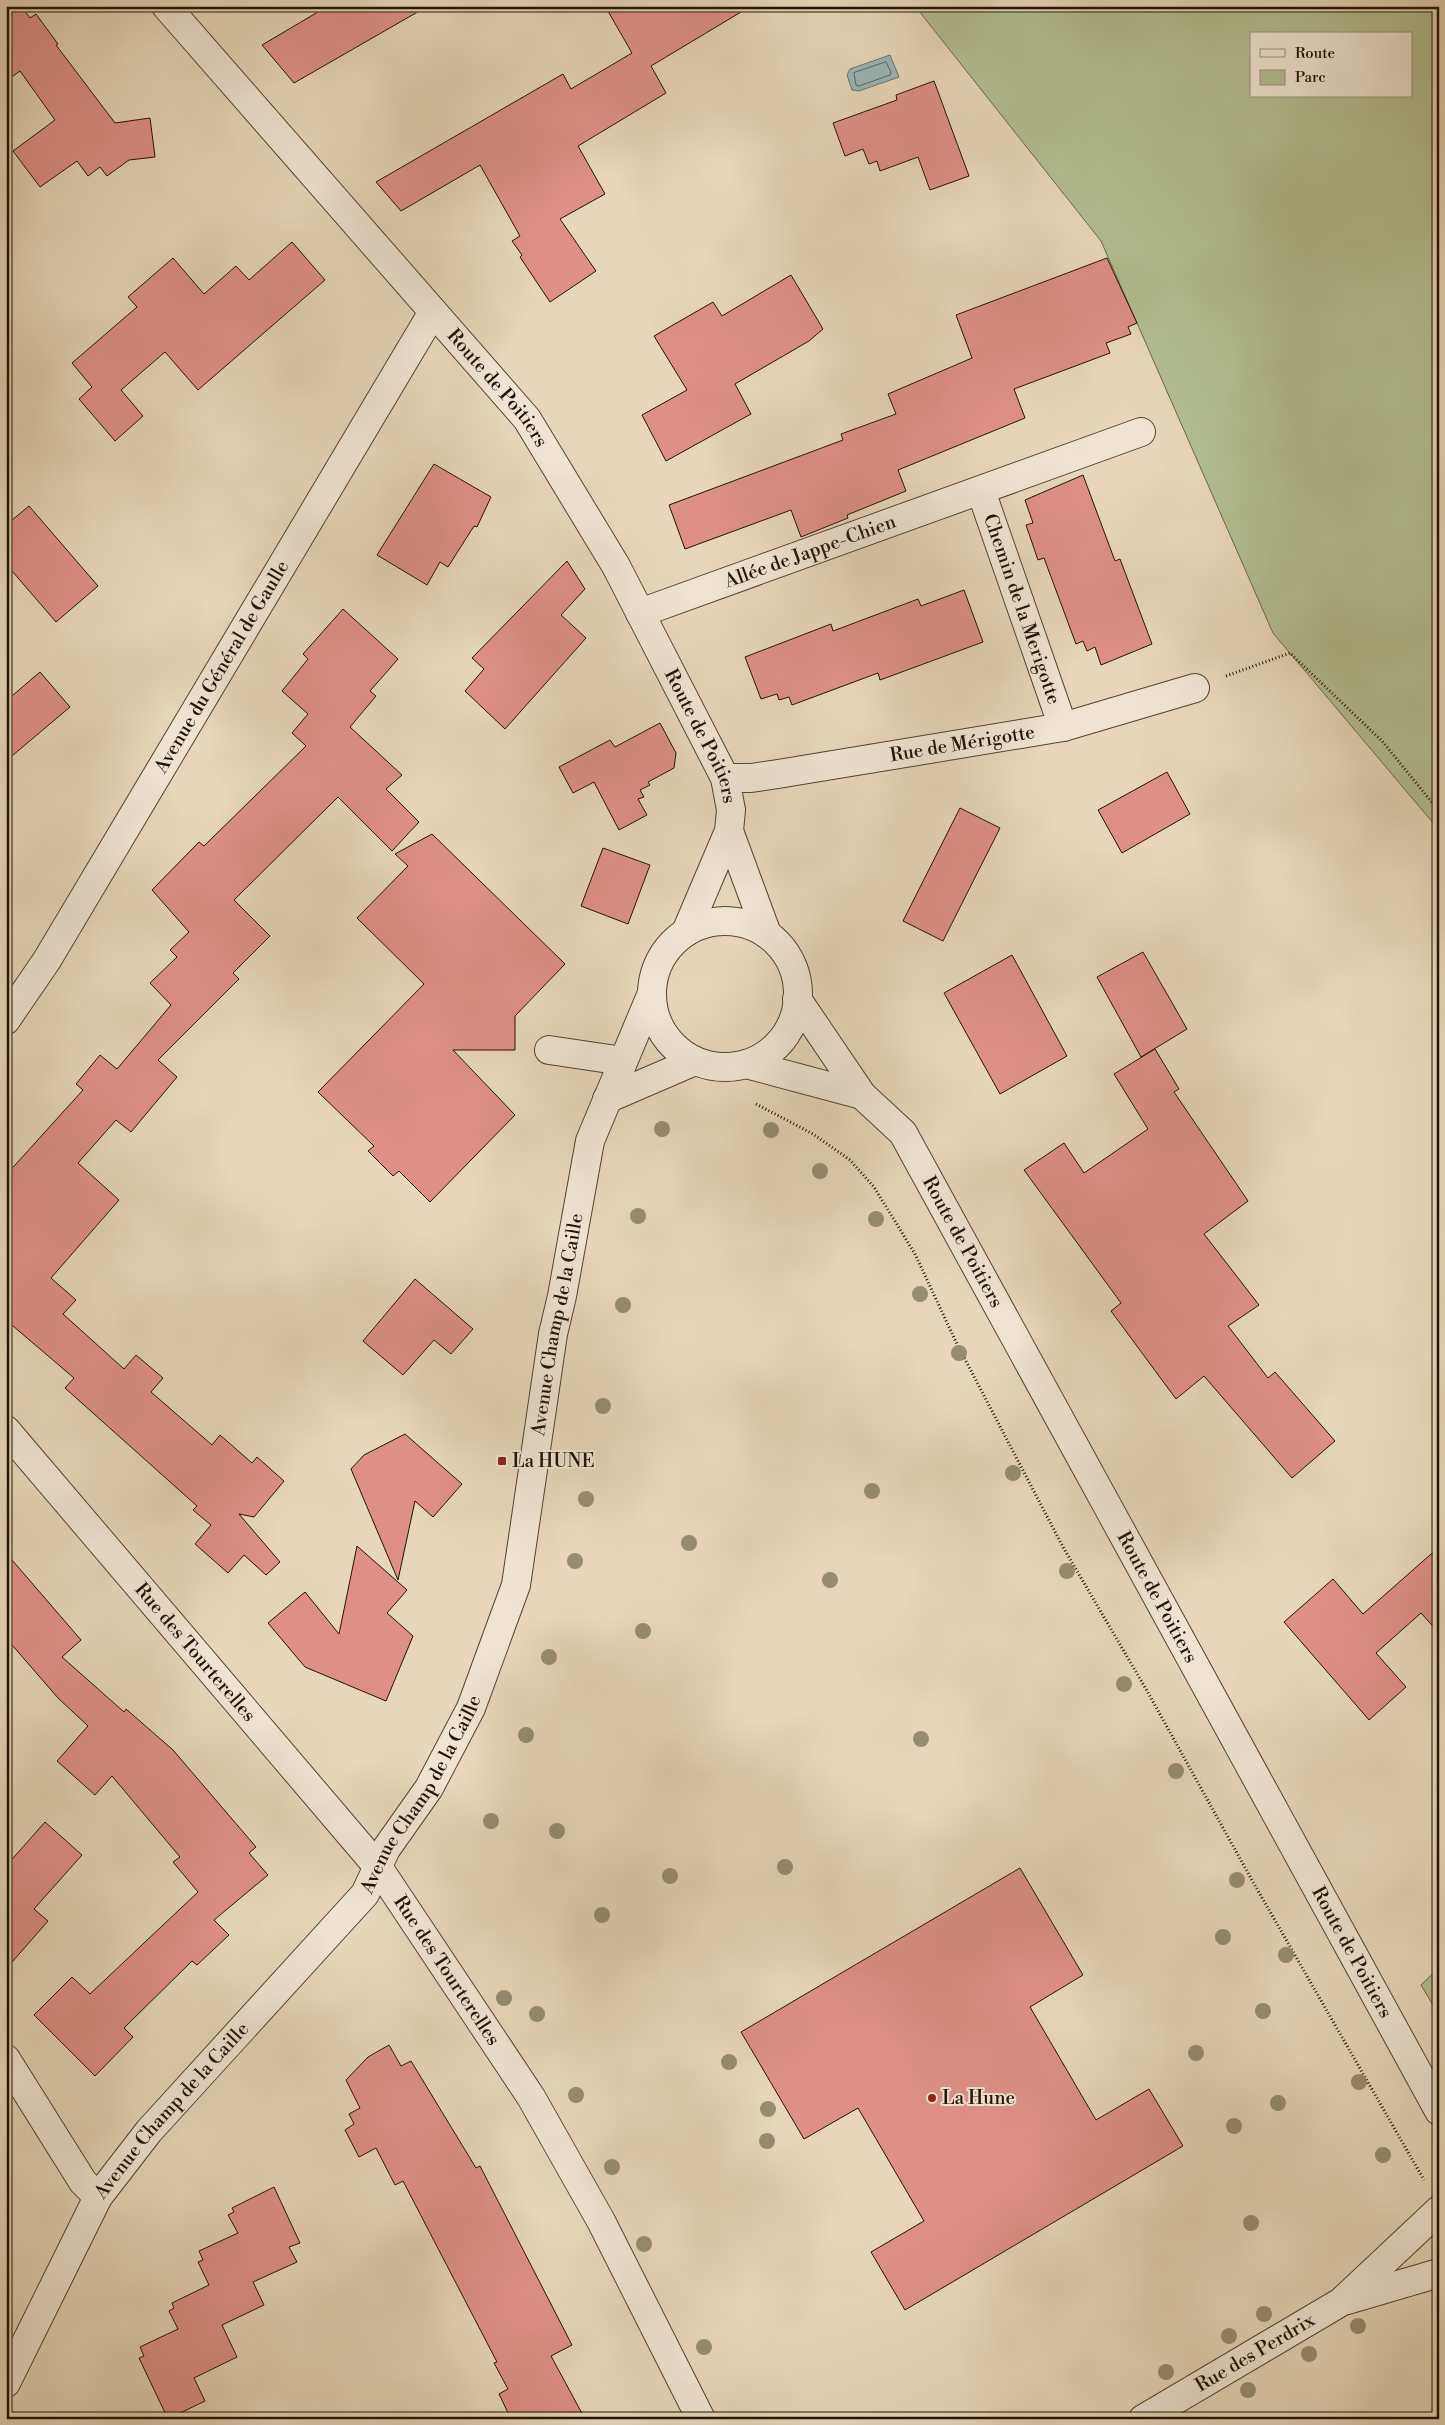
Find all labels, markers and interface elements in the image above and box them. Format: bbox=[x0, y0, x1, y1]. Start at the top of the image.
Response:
legend bbox=[1250, 32, 1412, 98]
text: Route bbox=[1295, 44, 1335, 63]
text: Parc bbox=[1295, 68, 1326, 87]
street label: Route de Poitiers bbox=[442, 324, 553, 452]
street label: Allée de Jappe-Chien bbox=[720, 510, 899, 594]
street label: Chemin de la Merigotte bbox=[978, 511, 1066, 708]
street label: Avenue du Général de Gaulle bbox=[148, 556, 294, 778]
street label: Route de Poitiers bbox=[659, 665, 741, 805]
street label: Rue de Mérigotte bbox=[888, 720, 1036, 767]
street label: Route de Poitiers bbox=[917, 1172, 1008, 1312]
street label: Avenue Champ de la Caille bbox=[526, 1211, 589, 1438]
place label: La HUNE bbox=[512, 1449, 595, 1473]
marker: La HUNE bbox=[496, 1455, 508, 1467]
street label: Route de Poitiers bbox=[1112, 1527, 1203, 1667]
street label: Rue des Tourterelles bbox=[129, 1578, 261, 1727]
street label: Avenue Champ de la Caille bbox=[354, 1692, 487, 1898]
street label: Route de Poitiers bbox=[1306, 1882, 1398, 2022]
street label: Rue des Tourterelles bbox=[388, 1891, 505, 2050]
street label: Avenue Champ de la Caille bbox=[88, 2017, 254, 2205]
place label: La Hune bbox=[942, 2086, 1015, 2110]
marker: La Hune bbox=[926, 2092, 938, 2104]
street label: Rue des Perdrix bbox=[1191, 2308, 1319, 2398]

